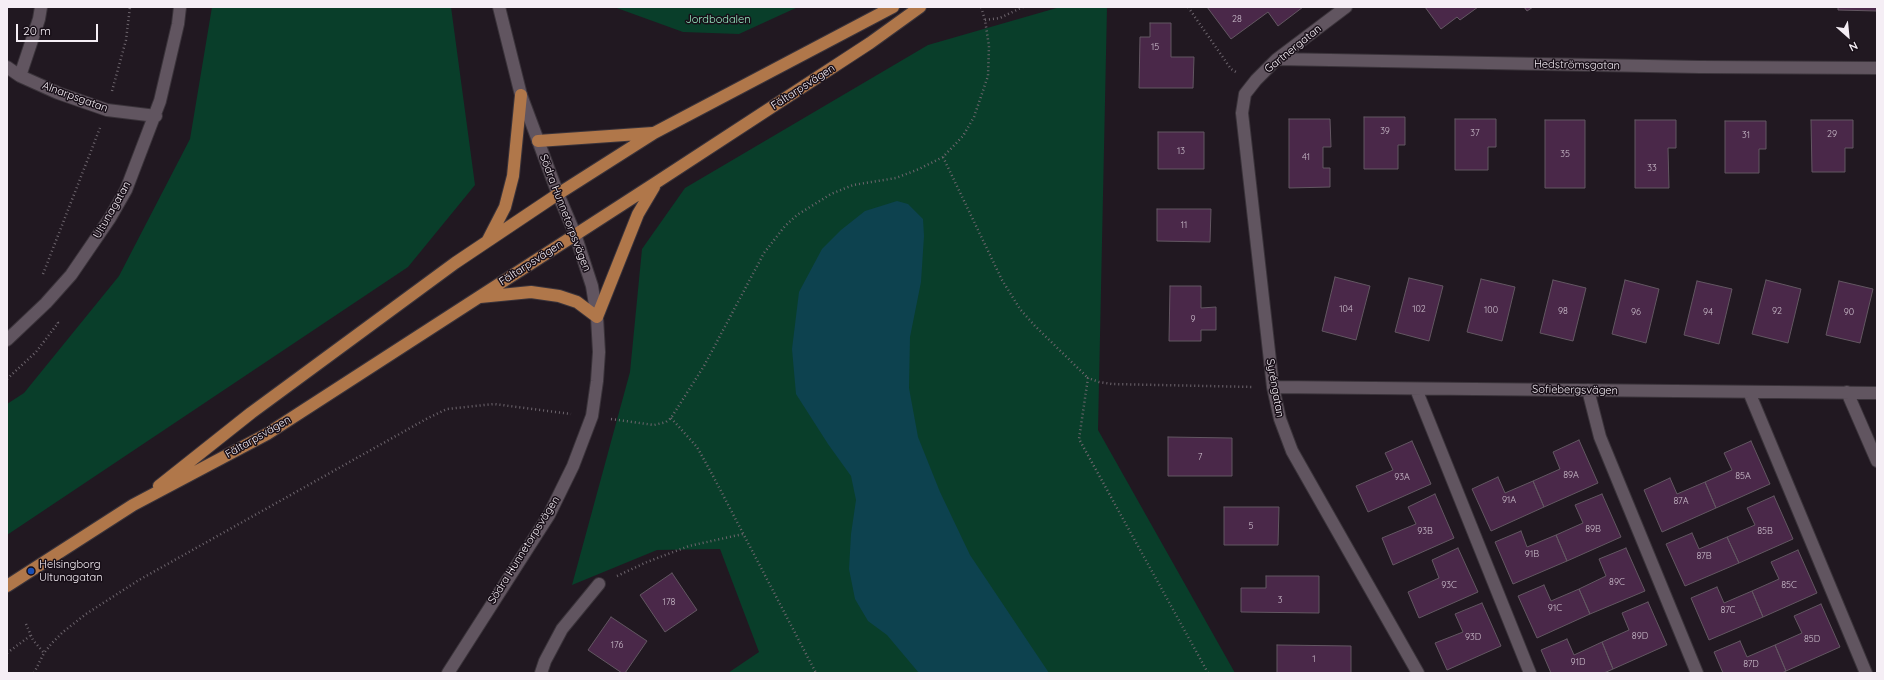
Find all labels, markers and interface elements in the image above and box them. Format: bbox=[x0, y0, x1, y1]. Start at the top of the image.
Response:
park label: Jordbodalen bbox=[685, 13, 751, 27]
house number: 28 bbox=[1232, 14, 1242, 24]
scale bar bbox=[18, 16, 100, 42]
north arrow bbox=[1828, 16, 1868, 56]
street label: Gartnergatan bbox=[1262, 22, 1324, 76]
text: 20 m bbox=[23, 23, 51, 38]
text: N bbox=[1847, 39, 1860, 55]
house number: 15 bbox=[1151, 42, 1159, 52]
street label: Hedströmsgatan bbox=[1534, 58, 1620, 72]
street label: Fältarpsvägen bbox=[769, 62, 837, 112]
street label: Alnarpsgatan bbox=[40, 79, 110, 115]
house number: 39 bbox=[1380, 126, 1390, 136]
house number: 37 bbox=[1470, 128, 1480, 138]
house number: 29 bbox=[1827, 129, 1837, 139]
house number: 31 bbox=[1742, 130, 1750, 140]
house number: 13 bbox=[1177, 146, 1185, 156]
house number: 35 bbox=[1560, 149, 1570, 159]
house number: 41 bbox=[1302, 152, 1310, 162]
street label: Södra Hunnetorpsvägen bbox=[537, 153, 593, 273]
house number: 33 bbox=[1647, 163, 1657, 173]
street label: Ultunagatan bbox=[90, 179, 134, 241]
house number: 11 bbox=[1181, 220, 1187, 230]
street label: Fältarpsvägen bbox=[497, 238, 565, 288]
house number: 104 bbox=[1339, 304, 1353, 314]
house number: 102 bbox=[1412, 304, 1426, 314]
house number: 100 bbox=[1484, 305, 1498, 315]
house number: 98 bbox=[1558, 306, 1568, 316]
house number: 92 bbox=[1772, 306, 1782, 316]
house number: 96 bbox=[1631, 307, 1641, 317]
house number: 94 bbox=[1703, 307, 1713, 317]
house number: 90 bbox=[1844, 307, 1854, 317]
house number: 9 bbox=[1190, 314, 1196, 324]
street label: Syréngatan bbox=[1263, 358, 1287, 418]
street label: Sofiebergsvägen bbox=[1532, 383, 1618, 397]
street label: Fältarpsvägen bbox=[223, 413, 293, 461]
house number: 7 bbox=[1198, 452, 1202, 462]
house number: 89A bbox=[1563, 470, 1579, 480]
house number: 85A bbox=[1735, 471, 1751, 481]
house number: 93A bbox=[1394, 472, 1410, 482]
street label: Södra Hunnetorpsvägen bbox=[485, 494, 563, 606]
house number: 91A bbox=[1502, 495, 1516, 505]
house number: 87A bbox=[1673, 496, 1689, 506]
house number: 5 bbox=[1249, 521, 1253, 531]
house number: 89B bbox=[1585, 524, 1601, 534]
house number: 93B bbox=[1417, 526, 1433, 536]
house number: 85B bbox=[1757, 526, 1773, 536]
house number: 91B bbox=[1525, 549, 1539, 559]
house number: 87B bbox=[1696, 551, 1712, 561]
place label: Helsingborg Ultunagatan bbox=[39, 558, 103, 584]
marker: Helsingborg Ultunagatan bbox=[26, 566, 36, 576]
house number: 89C bbox=[1609, 577, 1625, 587]
house number: 93C bbox=[1441, 580, 1457, 590]
house number: 85C bbox=[1781, 580, 1797, 590]
house number: 3 bbox=[1278, 595, 1282, 605]
house number: 178 bbox=[663, 597, 675, 607]
house number: 91C bbox=[1548, 603, 1562, 613]
house number: 87C bbox=[1721, 605, 1735, 615]
house number: 89D bbox=[1632, 631, 1648, 641]
house number: 93D bbox=[1465, 632, 1481, 642]
house number: 85D bbox=[1804, 634, 1820, 644]
house number: 176 bbox=[611, 640, 623, 650]
house number: 1 bbox=[1312, 654, 1316, 664]
house number: 91D bbox=[1571, 657, 1585, 667]
house number: 87D bbox=[1743, 659, 1759, 669]

